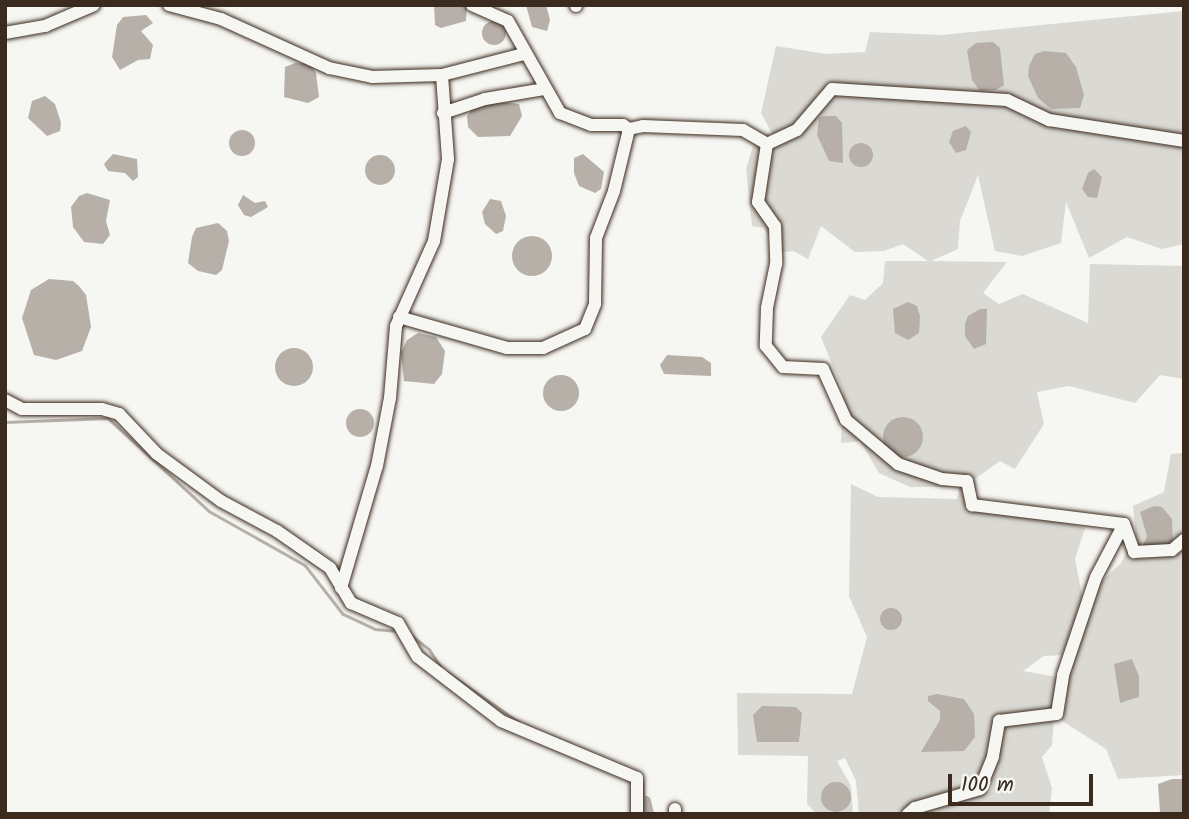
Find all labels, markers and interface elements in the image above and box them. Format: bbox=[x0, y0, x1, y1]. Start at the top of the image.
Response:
scale bar bbox=[951, 760, 1096, 804]
text: 100 m bbox=[961, 769, 1014, 802]

